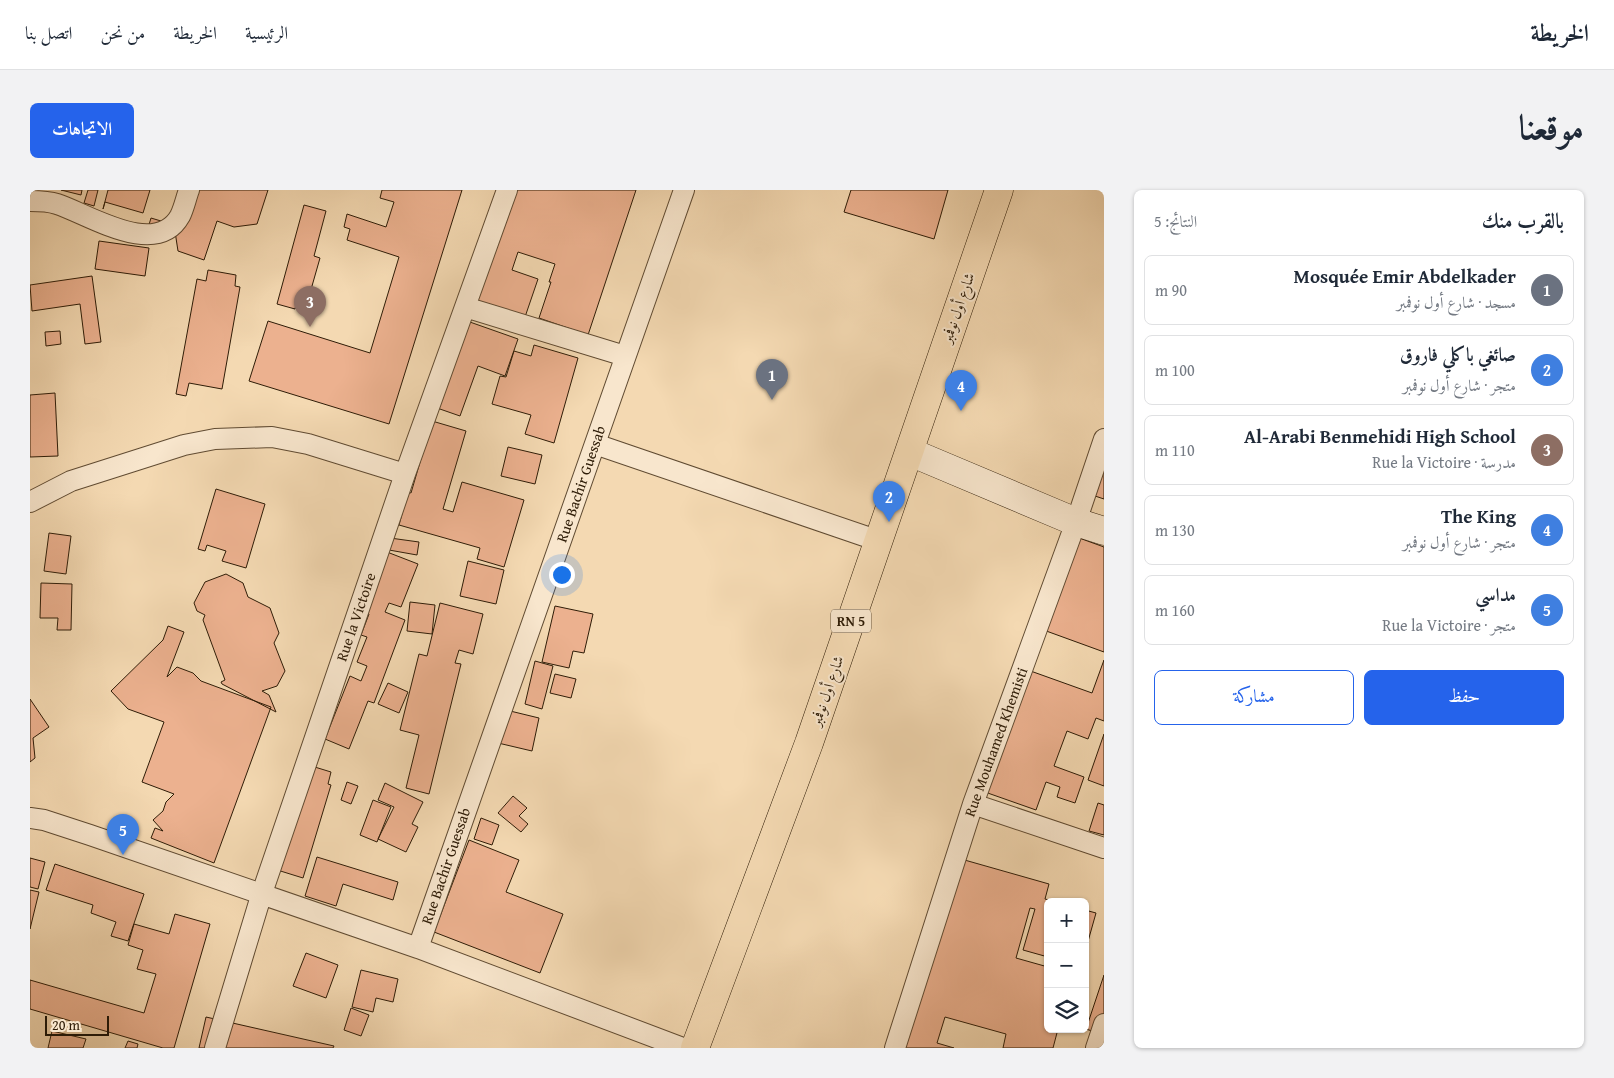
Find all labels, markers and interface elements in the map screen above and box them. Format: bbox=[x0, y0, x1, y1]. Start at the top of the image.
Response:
text: الخريطة bbox=[1531, 15, 1589, 50]
text: اتصل بنا bbox=[25, 19, 72, 46]
text: من نحن bbox=[100, 19, 145, 46]
text: الخريطة bbox=[173, 19, 217, 46]
text: الرئيسية bbox=[245, 19, 288, 46]
text: موقعنا bbox=[1519, 101, 1584, 152]
button: الاتجاهات bbox=[30, 103, 134, 158]
text: بالقرب منك bbox=[1482, 205, 1564, 236]
text: النتائج: 5 bbox=[1154, 209, 1197, 233]
text: Mosquée Emir Abdelkader bbox=[1294, 262, 1516, 290]
street label: شارع أول نوفمبر bbox=[935, 270, 982, 349]
text: 90 m bbox=[1155, 278, 1187, 302]
text: 1 bbox=[1543, 278, 1551, 302]
pin: 3 bbox=[294, 286, 326, 327]
text: مسجد · شارع أول نوفمبر bbox=[1397, 290, 1516, 314]
text: صائغي باكلي فاروق bbox=[1400, 340, 1516, 368]
text: 100 m bbox=[1155, 358, 1195, 382]
text: 2 bbox=[1543, 358, 1551, 382]
pin: 1 bbox=[756, 359, 788, 400]
pin: 4 bbox=[945, 370, 977, 411]
text: متجر · شارع أول نوفمبر bbox=[1403, 373, 1516, 397]
text: Al-Arabi Benmehidi High School bbox=[1244, 422, 1516, 450]
street label: Rue Bachir Guessab bbox=[551, 423, 610, 545]
text: 110 m bbox=[1155, 438, 1195, 462]
text: 3 bbox=[1543, 438, 1551, 462]
text: مدرسة · Rue la Victoire bbox=[1372, 450, 1516, 474]
pin: 2 bbox=[873, 481, 905, 522]
text: The King bbox=[1441, 502, 1516, 530]
text: 130 m bbox=[1155, 518, 1195, 542]
text: 4 bbox=[1543, 518, 1551, 542]
text: متجر · شارع أول نوفمبر bbox=[1403, 530, 1516, 554]
your location bbox=[549, 562, 575, 588]
street label: Rue la Victoire bbox=[331, 570, 381, 664]
text: مداسي bbox=[1475, 580, 1516, 608]
text: 160 m bbox=[1155, 598, 1195, 622]
text: 5 bbox=[1543, 598, 1551, 622]
road number: RN 5 bbox=[831, 610, 871, 632]
text: متجر · Rue la Victoire bbox=[1382, 613, 1516, 637]
street label: شارع أول نوفمبر bbox=[804, 653, 851, 732]
street label: Rue Mouhamed Khemisti bbox=[959, 664, 1032, 819]
button: مشاركة bbox=[1154, 670, 1354, 725]
button: حفظ bbox=[1364, 670, 1564, 725]
street label: Rue Bachir Guessab bbox=[416, 805, 475, 927]
pin: 5 bbox=[107, 814, 139, 855]
map controls bbox=[1044, 898, 1089, 1033]
button: + bbox=[1044, 898, 1089, 943]
button: − bbox=[1044, 943, 1089, 988]
button: layers bbox=[1044, 988, 1089, 1033]
scale bar bbox=[45, 1013, 109, 1036]
text: 20 m bbox=[52, 1015, 80, 1035]

